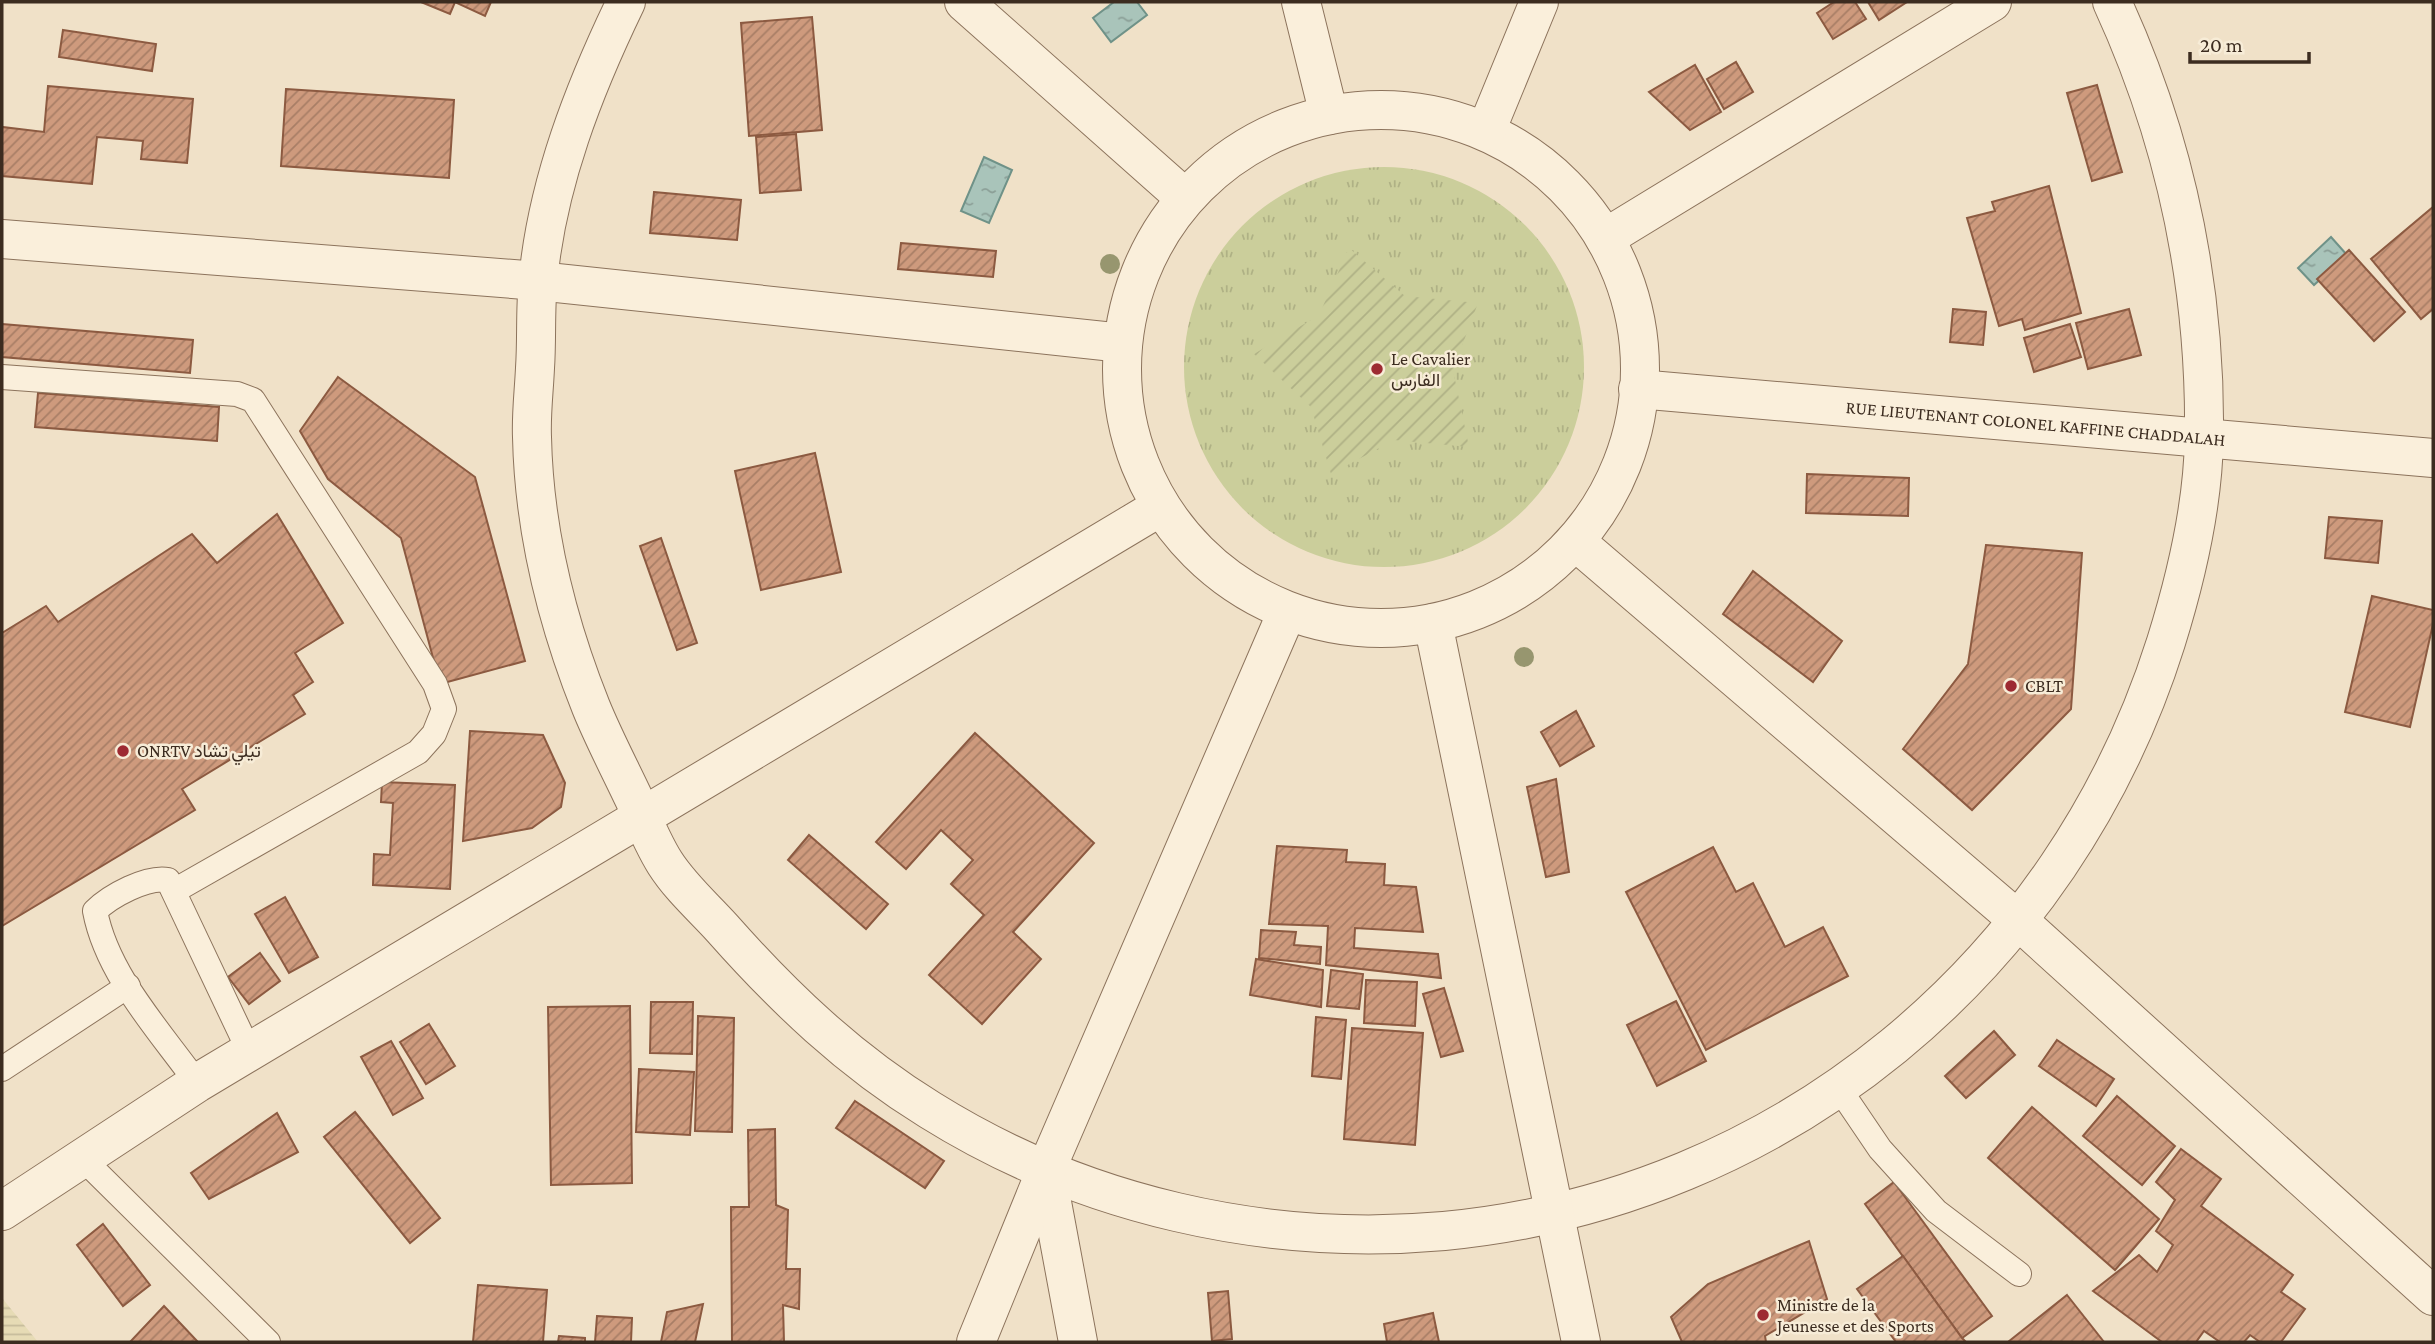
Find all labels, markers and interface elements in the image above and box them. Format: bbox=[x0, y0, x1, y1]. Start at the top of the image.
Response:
scale bar bbox=[2190, 21, 2309, 65]
text: 20 m bbox=[2200, 33, 2243, 57]
place label: Le Cavalier الفارس bbox=[1391, 349, 1471, 391]
marker: Le Cavalier الفارس bbox=[1369, 361, 1385, 377]
street label: RUE LIEUTENANT COLONEL KAFFINE CHADDALAH bbox=[1845, 397, 2226, 450]
place label: CBLT bbox=[2025, 676, 2063, 696]
marker: CBLT bbox=[2003, 678, 2019, 694]
place label: ONRTV تيلي تشاد bbox=[137, 741, 261, 766]
marker: ONRTV تيلي تشاد bbox=[115, 743, 131, 759]
place label: Ministre de la Jeunesse et des Sports bbox=[1775, 1295, 1934, 1336]
marker: Ministre de la Jeunesse et des Sports bbox=[1755, 1307, 1771, 1323]

